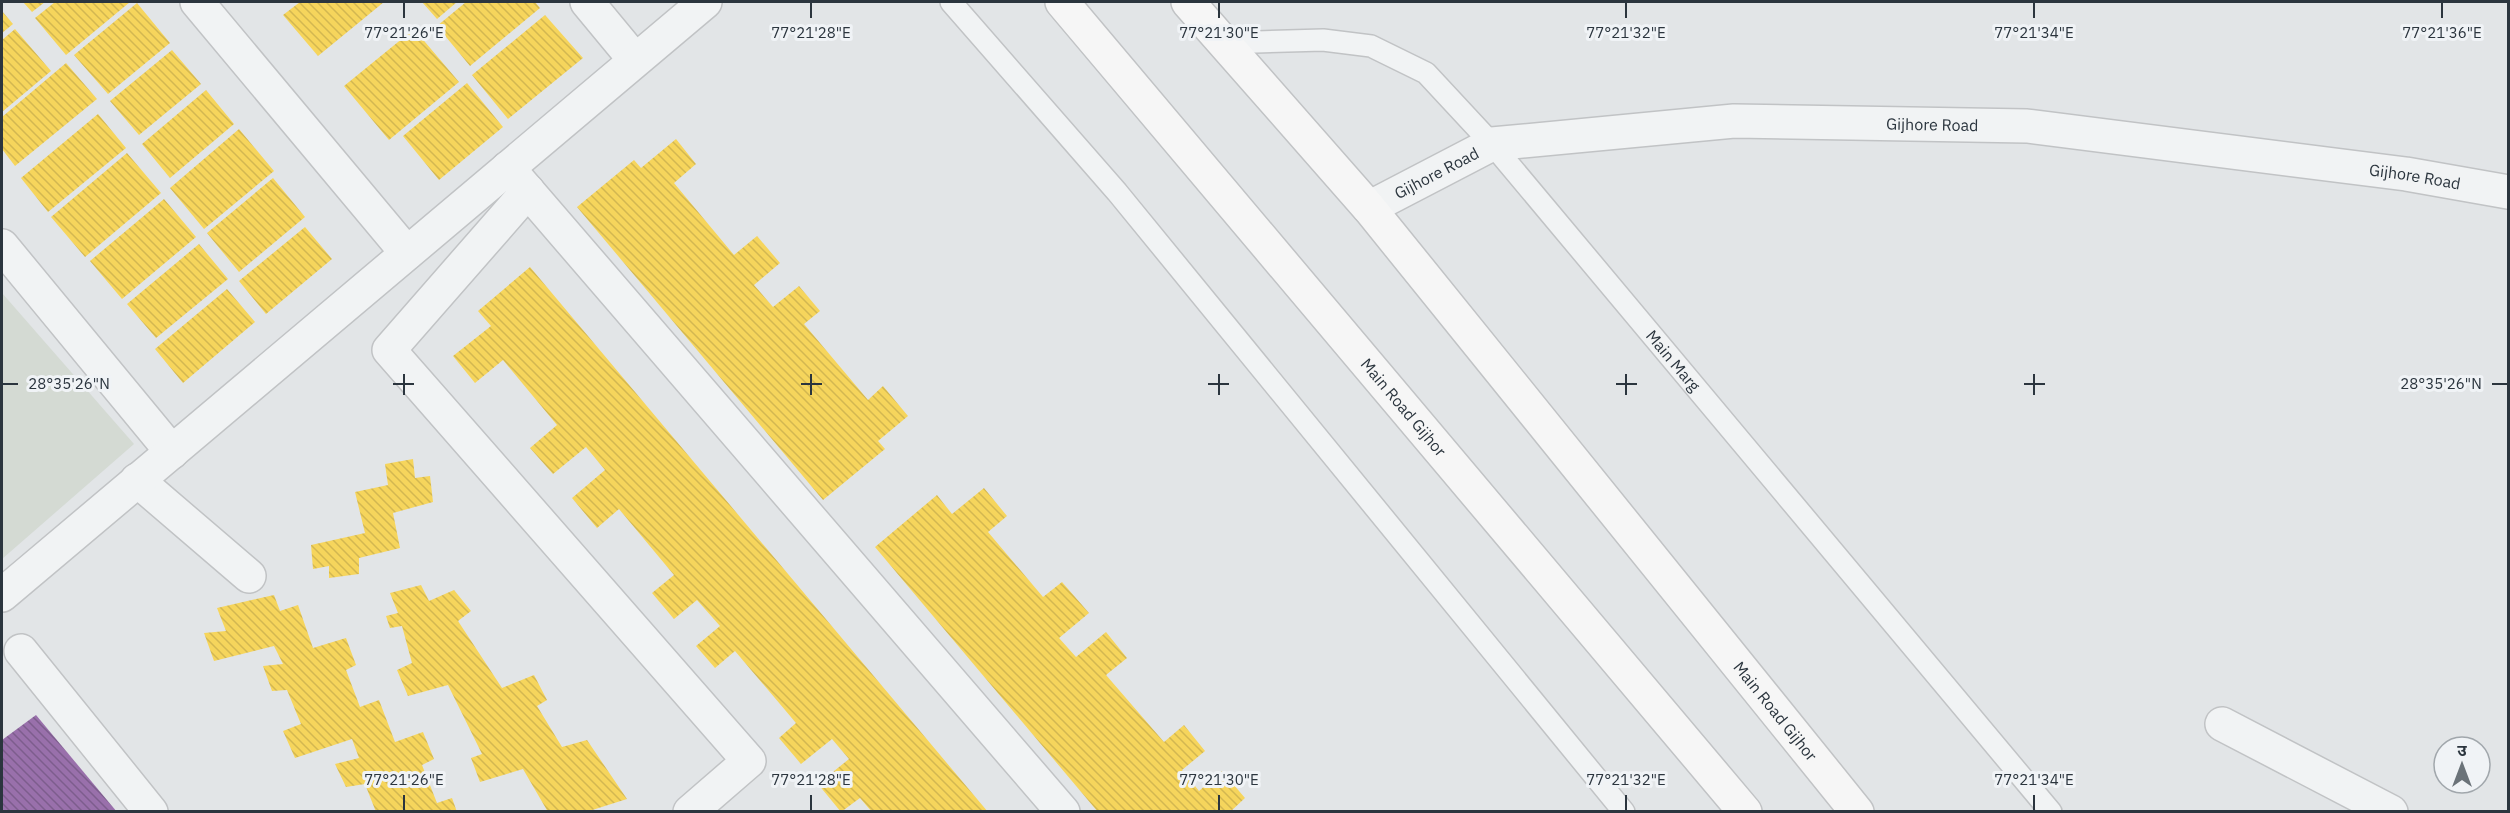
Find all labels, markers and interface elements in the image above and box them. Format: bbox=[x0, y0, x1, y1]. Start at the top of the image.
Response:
text: 77°21'26"E bbox=[364, 23, 444, 42]
text: 77°21'28"E bbox=[771, 23, 851, 42]
text: 77°21'30"E bbox=[1179, 23, 1259, 42]
text: 77°21'32"E bbox=[1586, 23, 1666, 42]
text: 77°21'34"E bbox=[1994, 23, 2074, 42]
text: 77°21'36"E bbox=[2402, 23, 2482, 42]
street label: Gijhore Road bbox=[1886, 114, 1979, 135]
street label: Gijhore Road bbox=[1391, 143, 1482, 203]
street label: Gijhore Road bbox=[2368, 159, 2462, 193]
street label: Main Marg bbox=[1642, 326, 1705, 396]
street label: Main Road Gijhor bbox=[1357, 354, 1451, 460]
text: 28°35'26"N bbox=[28, 374, 110, 393]
text: 28°35'26"N bbox=[2400, 374, 2482, 393]
street label: Main Road Gijhor bbox=[1729, 657, 1822, 765]
north arrow bbox=[2432, 735, 2492, 795]
text: उ bbox=[2457, 740, 2467, 760]
text: 77°21'26"E bbox=[364, 770, 444, 789]
text: 77°21'28"E bbox=[771, 770, 851, 789]
text: 77°21'30"E bbox=[1179, 770, 1259, 789]
text: 77°21'32"E bbox=[1586, 770, 1666, 789]
text: 77°21'34"E bbox=[1994, 770, 2074, 789]

